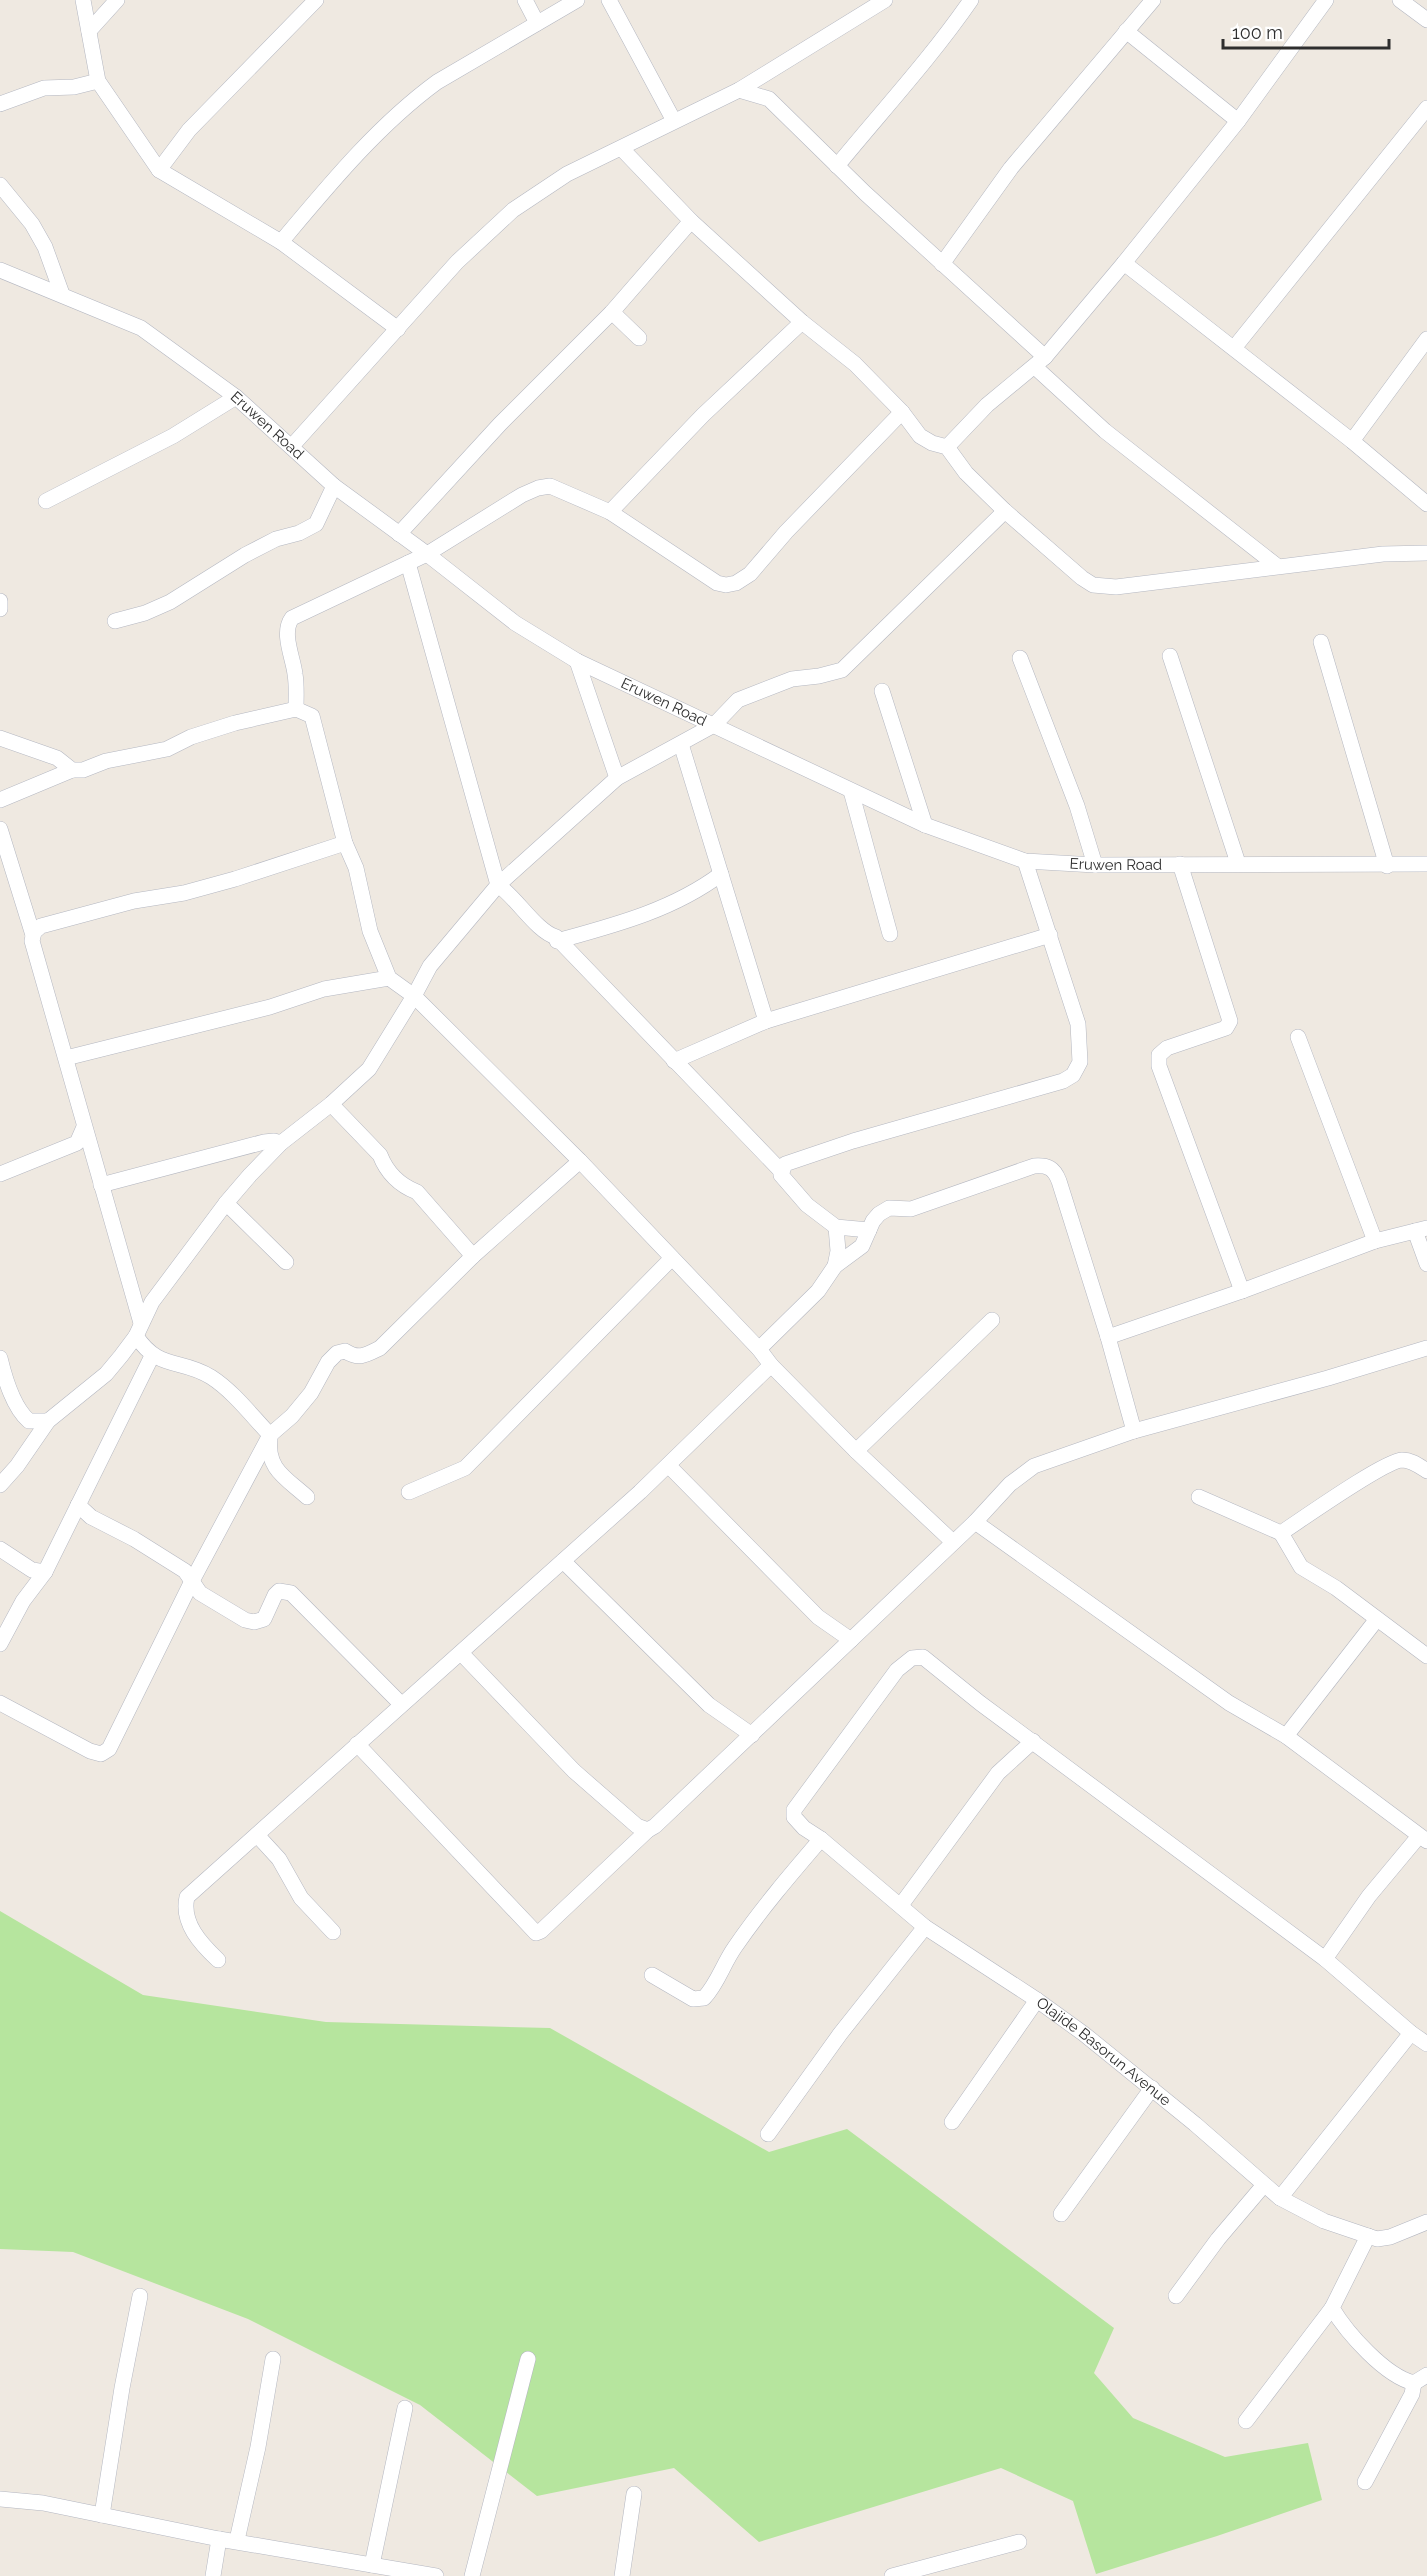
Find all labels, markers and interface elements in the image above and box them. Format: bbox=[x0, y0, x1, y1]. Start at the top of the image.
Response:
scale bar bbox=[1223, 12, 1390, 50]
text: 100 m bbox=[1232, 22, 1283, 43]
street label: Eruwen Road bbox=[227, 388, 308, 463]
street label: Eruwen Road bbox=[618, 674, 710, 730]
street label: Eruwen Road bbox=[1069, 855, 1162, 874]
street label: Olajide Basorun Avenue bbox=[1033, 1994, 1174, 2110]

